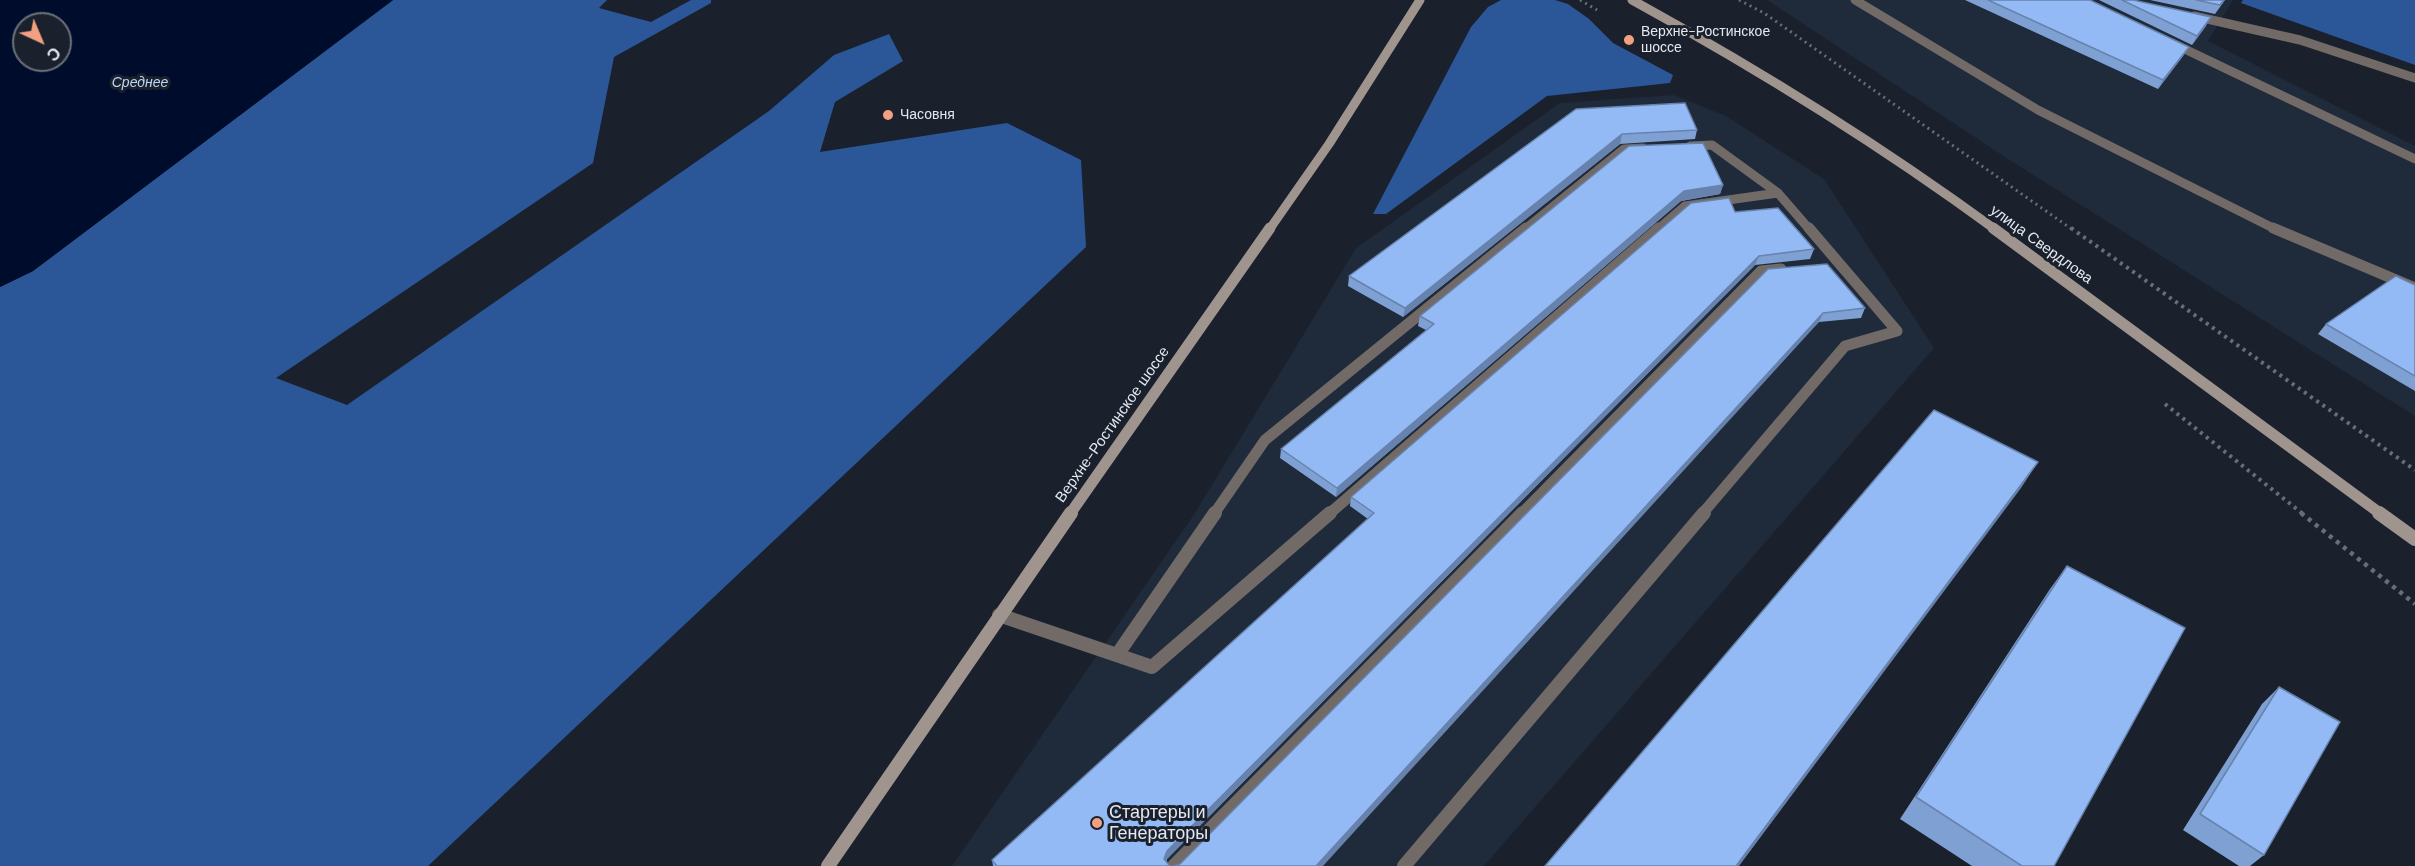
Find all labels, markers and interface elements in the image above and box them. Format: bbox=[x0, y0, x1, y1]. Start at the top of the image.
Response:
north arrow bbox=[12, 12, 72, 72]
place label: Верхне-Ростинское шоссе bbox=[1641, 24, 1770, 56]
marker: Верхне-Ростинское шоссе bbox=[1622, 33, 1636, 47]
text: С bbox=[42, 42, 65, 65]
water label: Среднее bbox=[112, 75, 168, 91]
place label: Часовня bbox=[900, 107, 955, 123]
marker: Часовня bbox=[881, 108, 895, 122]
street label: улица Свердлова bbox=[1986, 202, 2096, 288]
street label: Верхне-Ростинское шоссе bbox=[1052, 344, 1174, 506]
place label: Стартеры и Генераторы bbox=[1109, 802, 1208, 844]
marker: Стартеры и Генераторы bbox=[1090, 816, 1104, 830]

